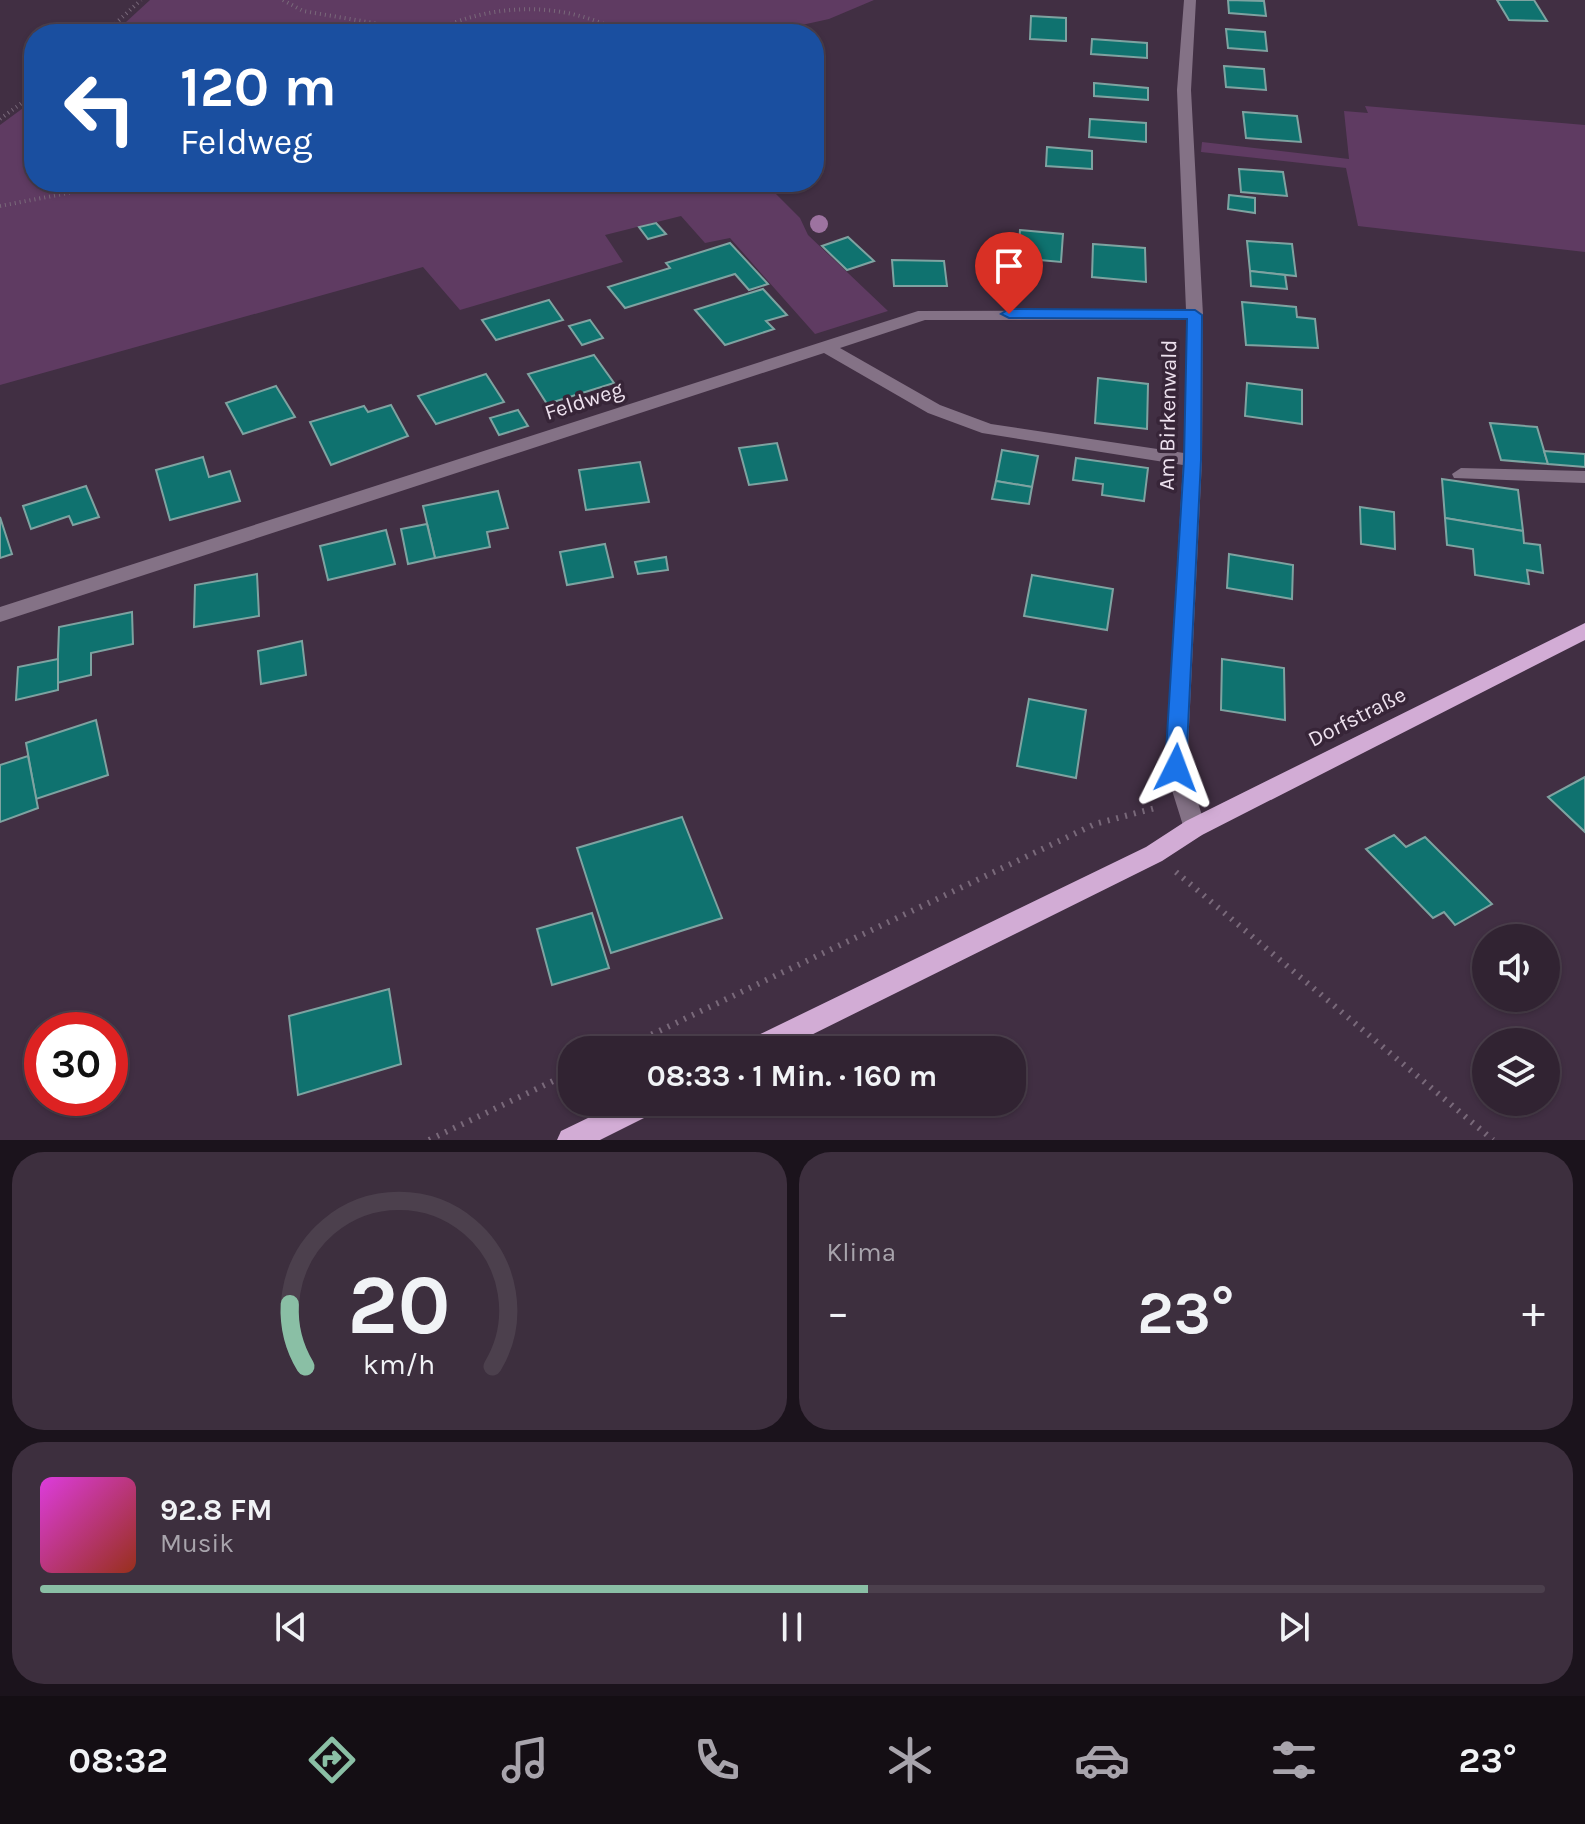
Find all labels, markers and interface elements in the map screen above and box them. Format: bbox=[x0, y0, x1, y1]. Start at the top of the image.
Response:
text: 120 m bbox=[180, 54, 337, 119]
icon: left bbox=[48, 56, 152, 160]
text: Feldweg bbox=[180, 121, 313, 163]
pin bbox=[975, 232, 1043, 314]
icon: arrive bbox=[987, 244, 1031, 288]
street label: Am Birkenwald bbox=[1154, 339, 1182, 491]
street label: Feldweg bbox=[541, 376, 627, 426]
street label: Dorfstraße bbox=[1304, 681, 1410, 753]
position arrow bbox=[1134, 726, 1218, 810]
map controls bbox=[1472, 924, 1560, 1116]
button: sound bbox=[1472, 924, 1560, 1012]
speed limit sign: 30 bbox=[24, 1012, 128, 1116]
button: layers bbox=[1472, 1028, 1560, 1116]
text: 08:33 · 1 Min. · 160 m bbox=[647, 1058, 937, 1094]
text: Klima bbox=[827, 1237, 896, 1268]
text: 20 bbox=[348, 1257, 451, 1354]
text: 23° bbox=[1137, 1278, 1234, 1348]
text: − bbox=[827, 1287, 850, 1338]
text: + bbox=[1522, 1287, 1545, 1338]
text: km/h bbox=[363, 1348, 435, 1381]
text: 92.8 FM bbox=[160, 1492, 273, 1528]
text: Musik bbox=[160, 1528, 234, 1559]
icon: previous bbox=[269, 1605, 313, 1649]
icon: pause bbox=[770, 1605, 814, 1649]
icon: next bbox=[1272, 1605, 1316, 1649]
icon: directions bbox=[304, 1732, 360, 1788]
icon: music bbox=[497, 1732, 553, 1788]
icon: phone bbox=[689, 1732, 745, 1788]
icon: climate bbox=[882, 1732, 938, 1788]
icon: car bbox=[1074, 1732, 1130, 1788]
icon: filters bbox=[1266, 1732, 1322, 1788]
text: 08:32 bbox=[68, 1739, 168, 1781]
text: 23° bbox=[1459, 1739, 1517, 1781]

